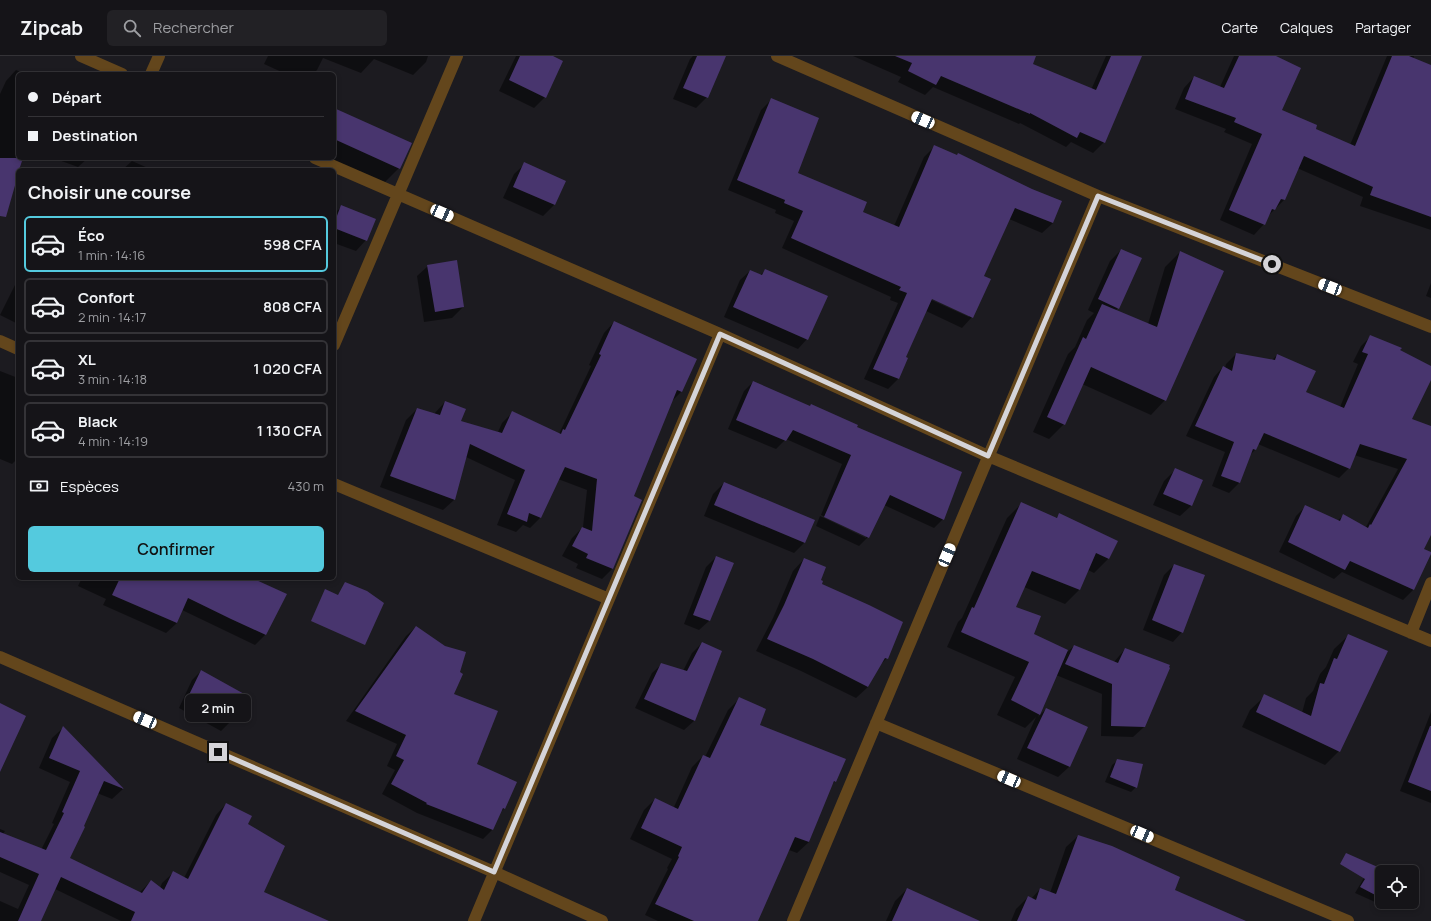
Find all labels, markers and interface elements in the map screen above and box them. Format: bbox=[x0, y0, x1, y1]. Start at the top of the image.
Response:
search box bbox=[107, 10, 387, 46]
text: Zipcab bbox=[20, 15, 83, 41]
icon: search bbox=[121, 17, 143, 39]
text: Rechercher bbox=[153, 17, 234, 38]
text: Carte bbox=[1222, 18, 1258, 37]
text: Calques bbox=[1280, 18, 1333, 37]
text: Partager bbox=[1355, 18, 1411, 37]
text: Départ bbox=[52, 87, 102, 108]
car bbox=[910, 110, 936, 130]
text: Destination bbox=[52, 125, 138, 146]
text: Choisir une course bbox=[28, 180, 191, 204]
car bbox=[429, 203, 455, 223]
text: Éco bbox=[78, 225, 104, 246]
icon: car bbox=[30, 226, 66, 262]
text: 598 CFA bbox=[263, 234, 322, 255]
text: 1 min · 14:16 bbox=[78, 246, 145, 264]
route start bbox=[1263, 255, 1281, 273]
car bbox=[1317, 277, 1343, 297]
text: Confort bbox=[78, 287, 135, 308]
icon: car bbox=[30, 288, 66, 324]
text: 808 CFA bbox=[263, 296, 322, 317]
text: 2 min · 14:17 bbox=[78, 308, 146, 326]
text: XL bbox=[78, 349, 96, 370]
icon: car bbox=[30, 350, 66, 386]
text: 1 020 CFA bbox=[253, 358, 322, 379]
text: 3 min · 14:18 bbox=[78, 370, 147, 388]
text: Black bbox=[78, 411, 117, 432]
icon: car bbox=[30, 412, 66, 448]
text: 1 130 CFA bbox=[257, 420, 322, 441]
text: 4 min · 14:19 bbox=[78, 432, 148, 450]
icon: cash bbox=[28, 475, 50, 497]
text: Espèces bbox=[60, 476, 119, 497]
text: 430 m bbox=[288, 477, 324, 495]
button: Confirmer bbox=[28, 526, 324, 572]
car bbox=[937, 542, 957, 568]
callout: 2 min bbox=[185, 694, 251, 722]
text: 2 min bbox=[201, 699, 235, 717]
car bbox=[132, 710, 158, 730]
route end bbox=[209, 743, 227, 761]
car bbox=[996, 769, 1022, 789]
car bbox=[1129, 824, 1155, 844]
map controls bbox=[1375, 865, 1419, 909]
button: locate bbox=[1375, 865, 1419, 909]

